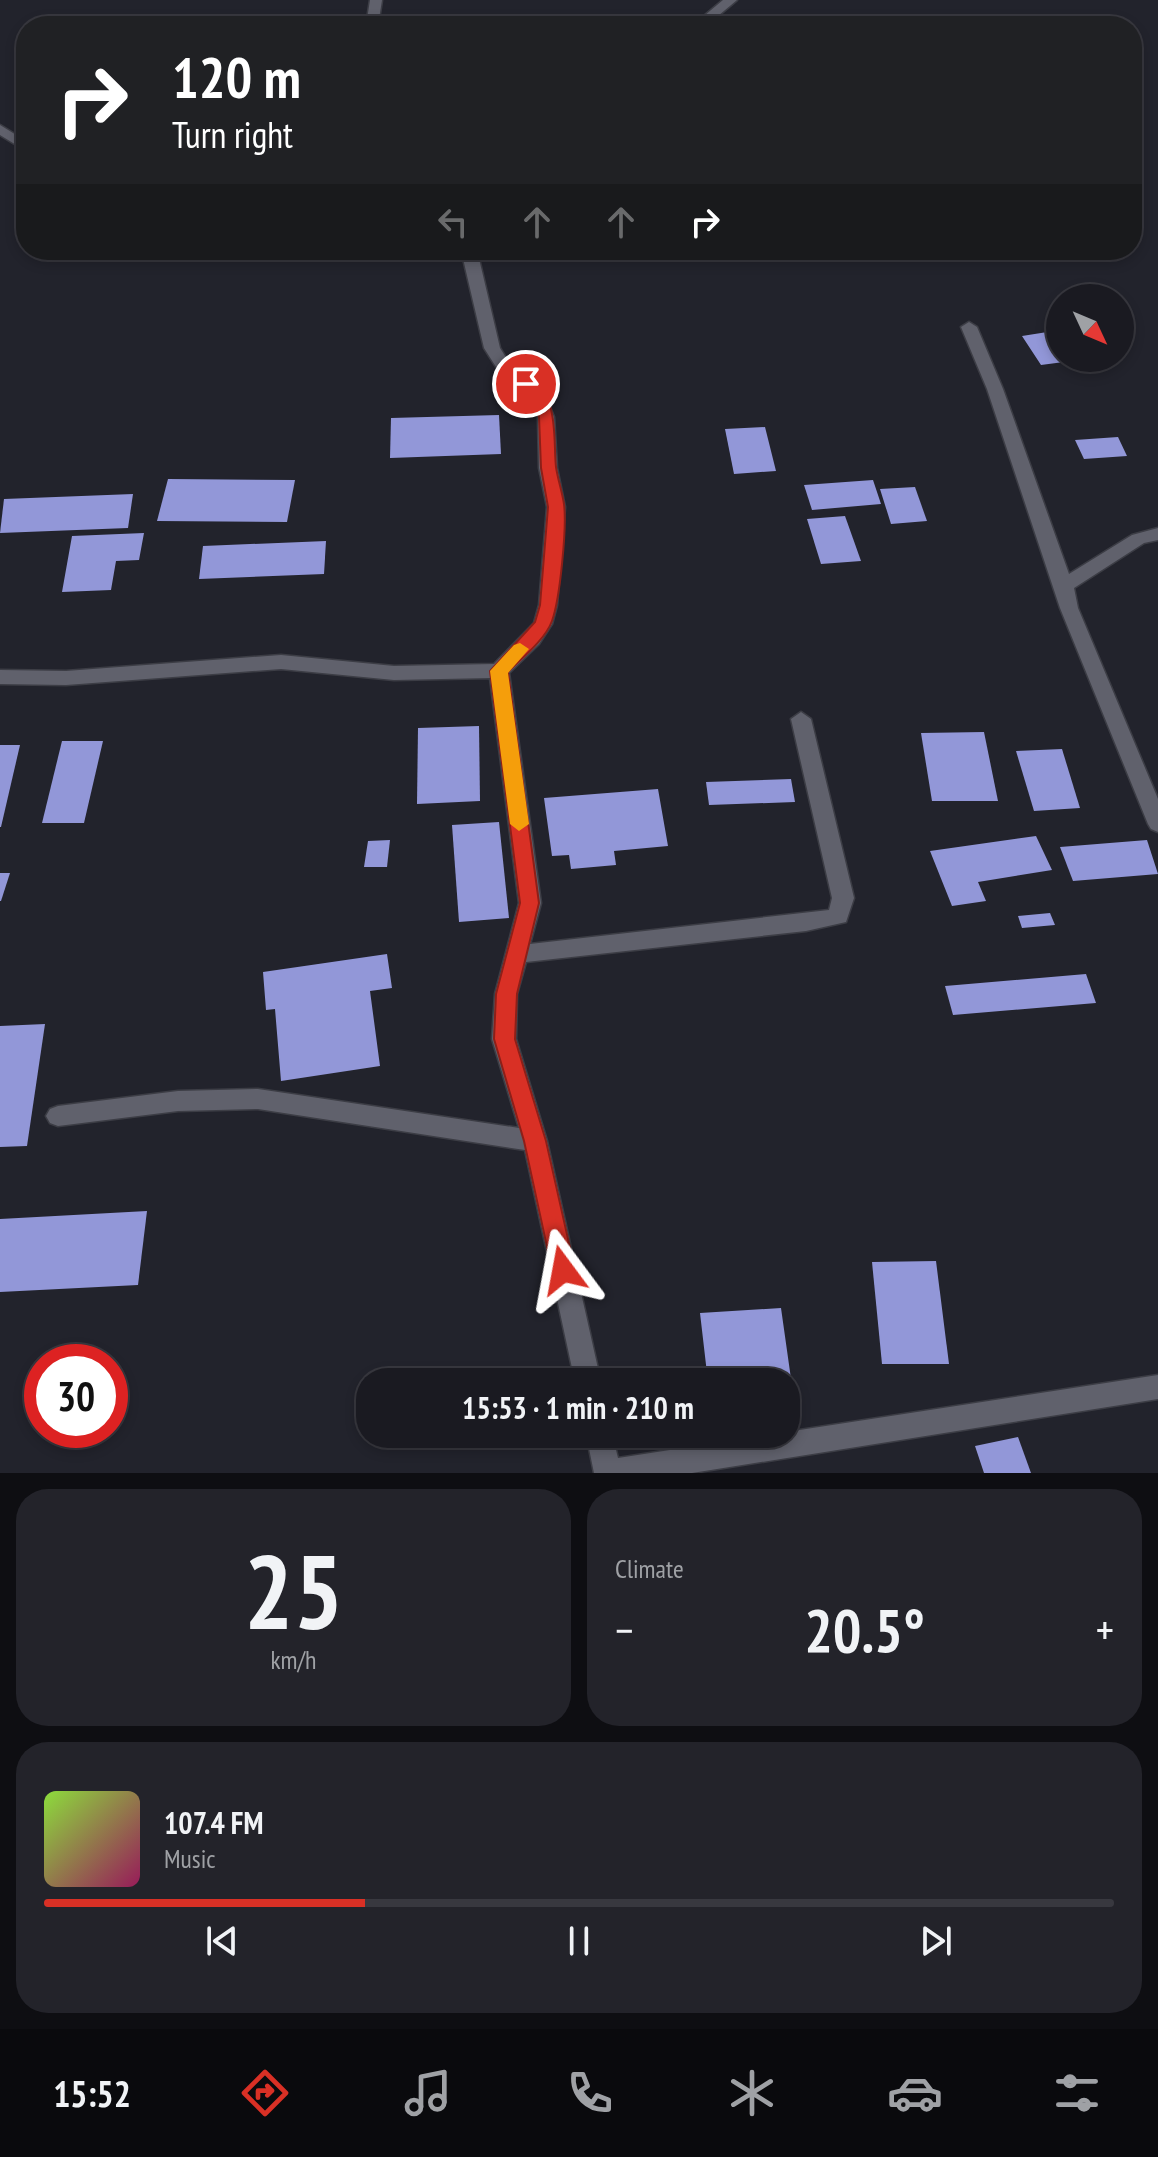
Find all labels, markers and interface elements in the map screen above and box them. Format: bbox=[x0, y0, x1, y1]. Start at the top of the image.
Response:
text: 120 m bbox=[172, 41, 301, 113]
icon: right bbox=[40, 48, 144, 152]
text: Turn right bbox=[172, 111, 293, 158]
icon: left bbox=[431, 200, 475, 244]
icon: ahead bbox=[515, 200, 559, 244]
icon: ahead bbox=[599, 200, 643, 244]
icon: right bbox=[683, 200, 727, 244]
north arrow bbox=[1046, 284, 1134, 372]
map controls bbox=[1046, 284, 1134, 372]
pin bbox=[492, 350, 560, 418]
icon: arrive bbox=[504, 362, 548, 406]
position arrow bbox=[521, 1228, 605, 1312]
speed limit sign: 30 bbox=[24, 1344, 128, 1448]
text: 15:53 · 1 min · 210 m bbox=[462, 1388, 694, 1427]
text: 25 bbox=[244, 1523, 343, 1658]
text: Climate bbox=[615, 1552, 684, 1585]
text: 20.5° bbox=[804, 1591, 925, 1669]
text: − bbox=[615, 1601, 633, 1658]
text: + bbox=[1096, 1601, 1114, 1658]
text: km/h bbox=[270, 1643, 317, 1676]
text: 107.4 FM bbox=[164, 1803, 263, 1842]
text: Music bbox=[164, 1842, 216, 1875]
icon: previous bbox=[200, 1919, 244, 1963]
icon: pause bbox=[557, 1919, 601, 1963]
icon: next bbox=[914, 1919, 958, 1963]
icon: directions bbox=[237, 2065, 293, 2121]
icon: music bbox=[400, 2065, 456, 2121]
icon: phone bbox=[562, 2065, 618, 2121]
icon: climate bbox=[724, 2065, 780, 2121]
icon: car bbox=[887, 2065, 943, 2121]
icon: filters bbox=[1049, 2065, 1105, 2121]
text: 15:52 bbox=[53, 2070, 131, 2117]

